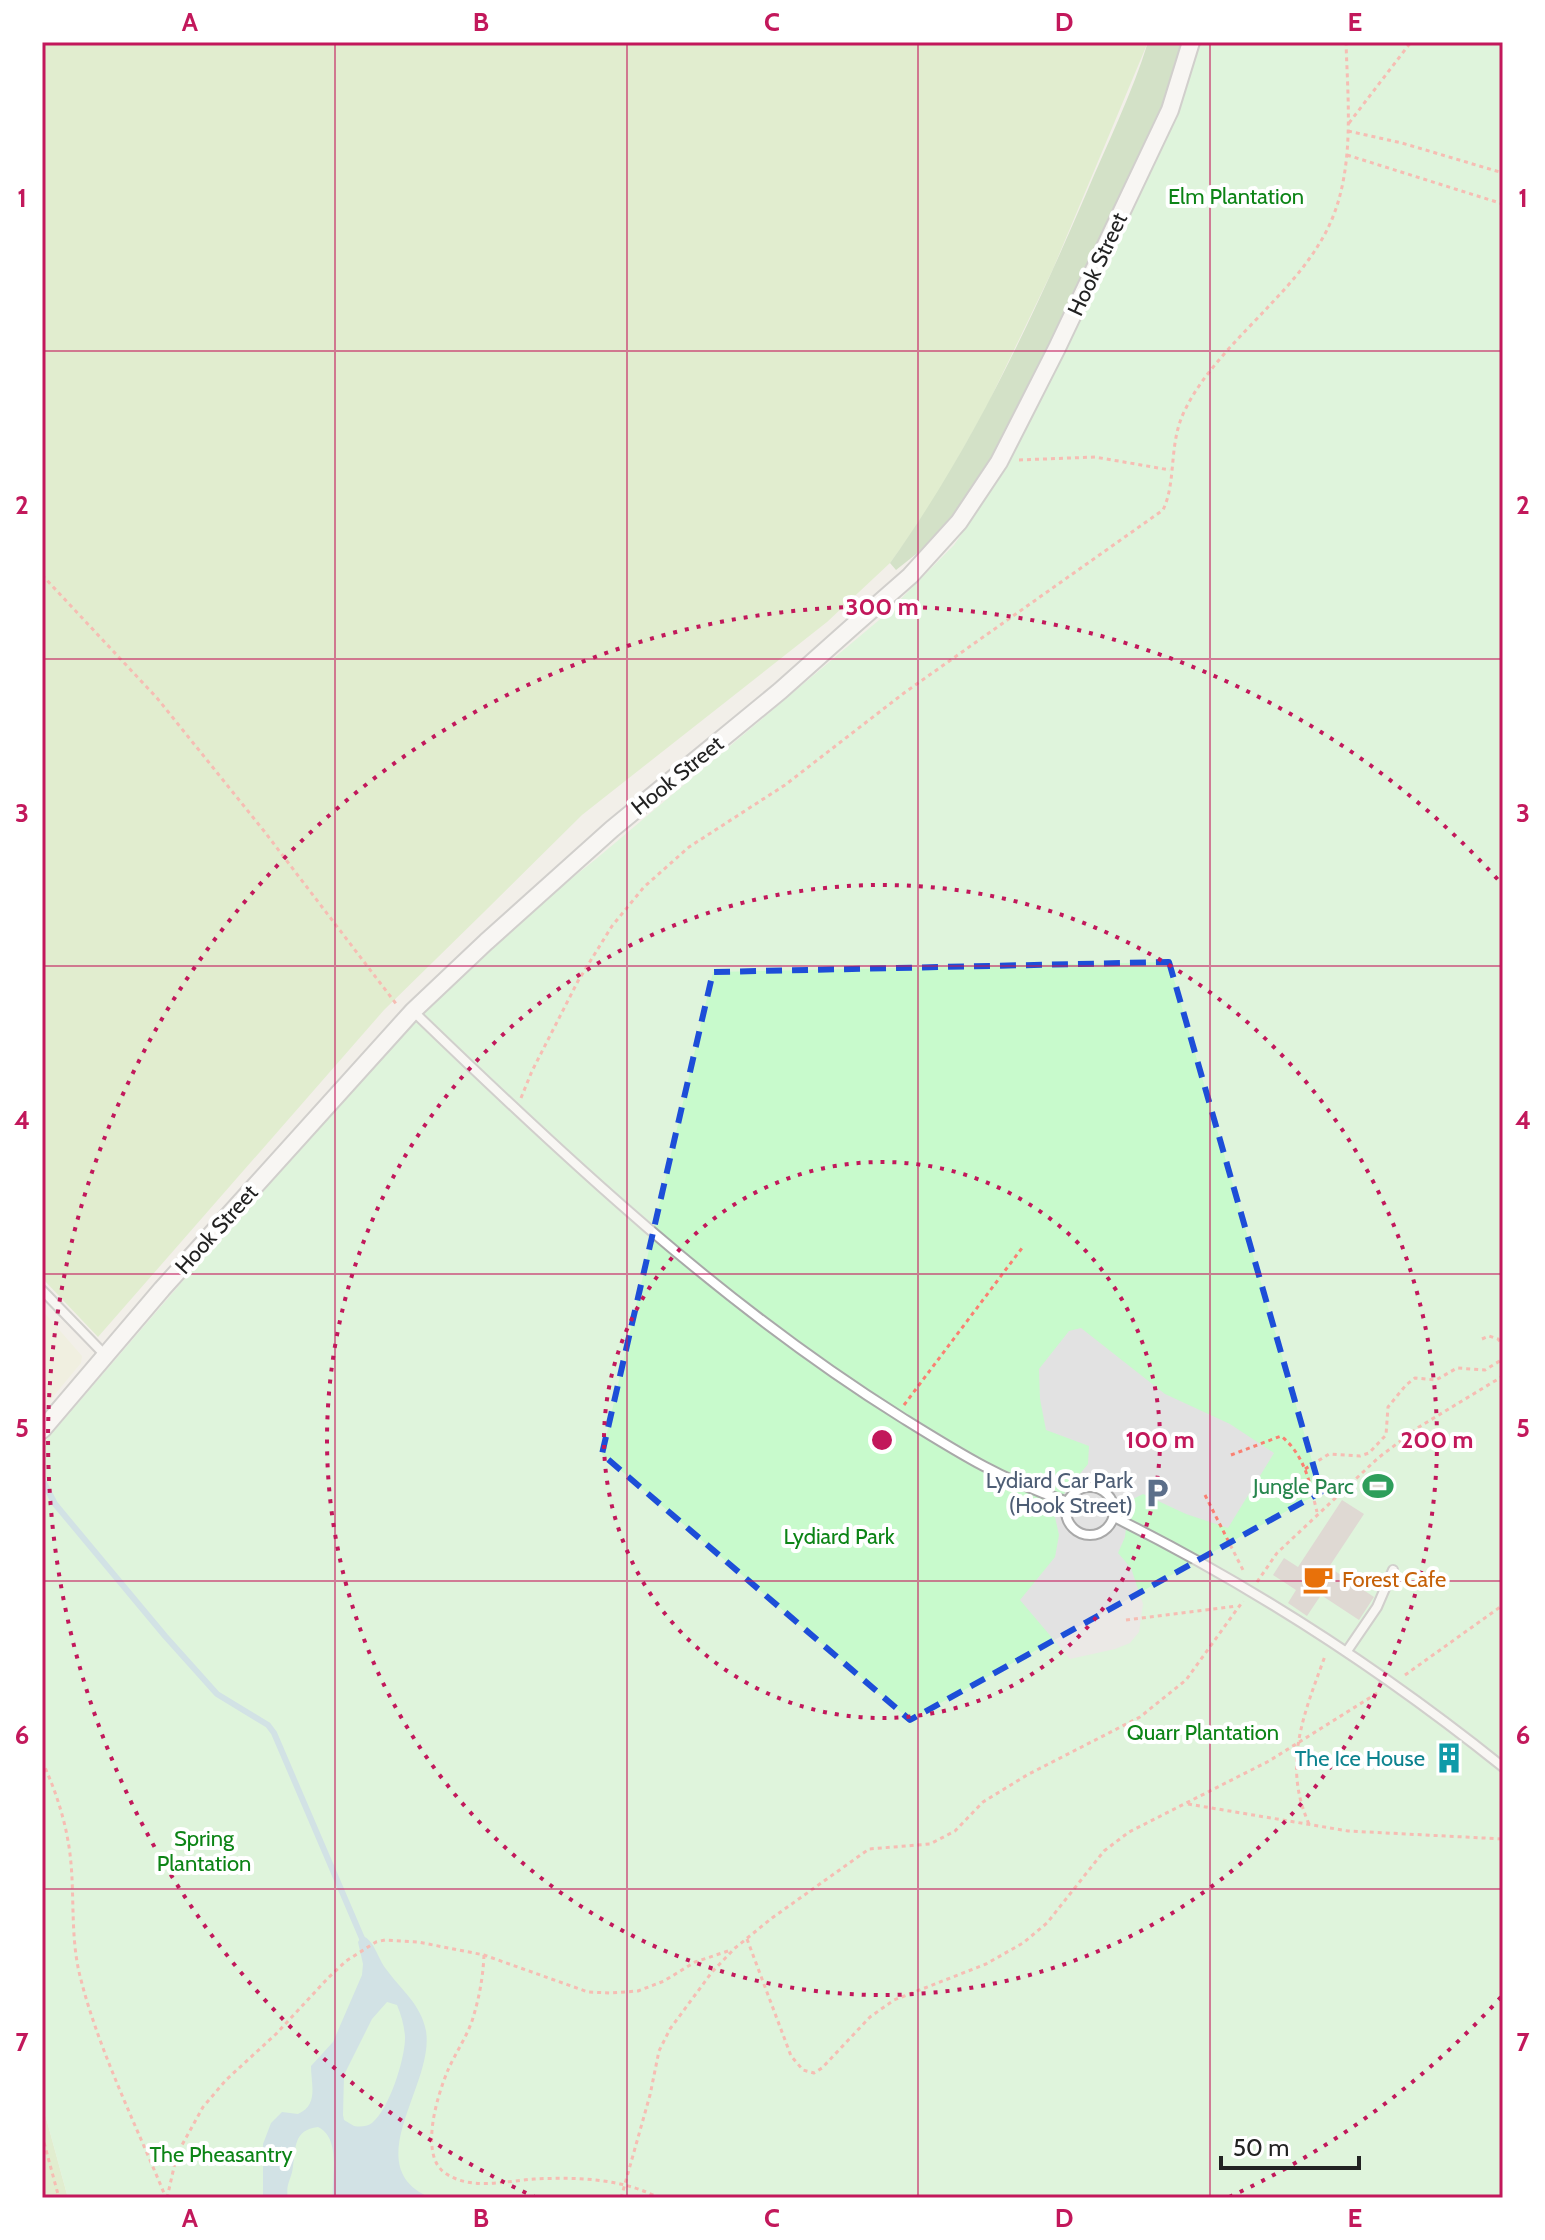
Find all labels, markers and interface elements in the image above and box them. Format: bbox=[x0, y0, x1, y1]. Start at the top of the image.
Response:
text: A bbox=[182, 6, 199, 38]
text: B bbox=[473, 6, 489, 38]
text: C bbox=[764, 6, 780, 38]
text: D bbox=[1055, 6, 1073, 38]
text: E bbox=[1348, 6, 1362, 38]
text: 1 bbox=[17, 182, 27, 214]
text: 1 bbox=[1518, 182, 1528, 214]
park label: Elm Plantation bbox=[1168, 183, 1304, 210]
street label: Hook Street bbox=[1062, 208, 1133, 320]
text: 2 bbox=[15, 489, 29, 521]
text: 2 bbox=[1516, 489, 1530, 521]
text: 300 m bbox=[845, 592, 919, 621]
street label: Hook Street bbox=[626, 730, 729, 821]
text: 3 bbox=[15, 797, 29, 829]
text: 3 bbox=[1516, 797, 1530, 829]
text: 4 bbox=[14, 1104, 30, 1136]
text: 4 bbox=[1515, 1104, 1531, 1136]
street label: Hook Street bbox=[169, 1179, 264, 1280]
text: 5 bbox=[15, 1412, 29, 1444]
text: 5 bbox=[1516, 1412, 1530, 1444]
text: 100 m bbox=[1125, 1425, 1195, 1454]
text: 200 m bbox=[1401, 1425, 1473, 1454]
centre of rings bbox=[868, 1426, 896, 1454]
place label: Lydiard Car Park (Hook Street) bbox=[986, 1467, 1133, 1519]
sports icon: Jungle Parc bbox=[1361, 1469, 1395, 1503]
place label: Jungle Parc bbox=[1252, 1473, 1354, 1500]
parking icon: Lydiard Car Park (Hook Street) bbox=[1140, 1476, 1174, 1510]
park label: Lydiard Park bbox=[783, 1523, 895, 1550]
cafe icon: Forest Cafe bbox=[1301, 1562, 1335, 1596]
place label: Forest Cafe bbox=[1342, 1566, 1446, 1593]
text: 6 bbox=[15, 1719, 29, 1751]
park label: Quarr Plantation bbox=[1127, 1719, 1279, 1746]
text: 6 bbox=[1516, 1719, 1530, 1751]
building icon: The Ice House bbox=[1432, 1741, 1466, 1775]
place label: The Ice House bbox=[1295, 1745, 1425, 1772]
park label: Spring Plantation bbox=[157, 1825, 251, 1877]
text: 7 bbox=[15, 2026, 29, 2058]
text: 7 bbox=[1516, 2026, 1530, 2058]
scale bar bbox=[1221, 2120, 1359, 2170]
text: 50 m bbox=[1233, 2133, 1289, 2162]
park label: The Pheasantry bbox=[149, 2141, 293, 2168]
text: A bbox=[182, 2202, 199, 2234]
text: B bbox=[473, 2202, 489, 2234]
text: C bbox=[764, 2202, 780, 2234]
text: D bbox=[1055, 2202, 1073, 2234]
text: E bbox=[1348, 2202, 1362, 2234]

